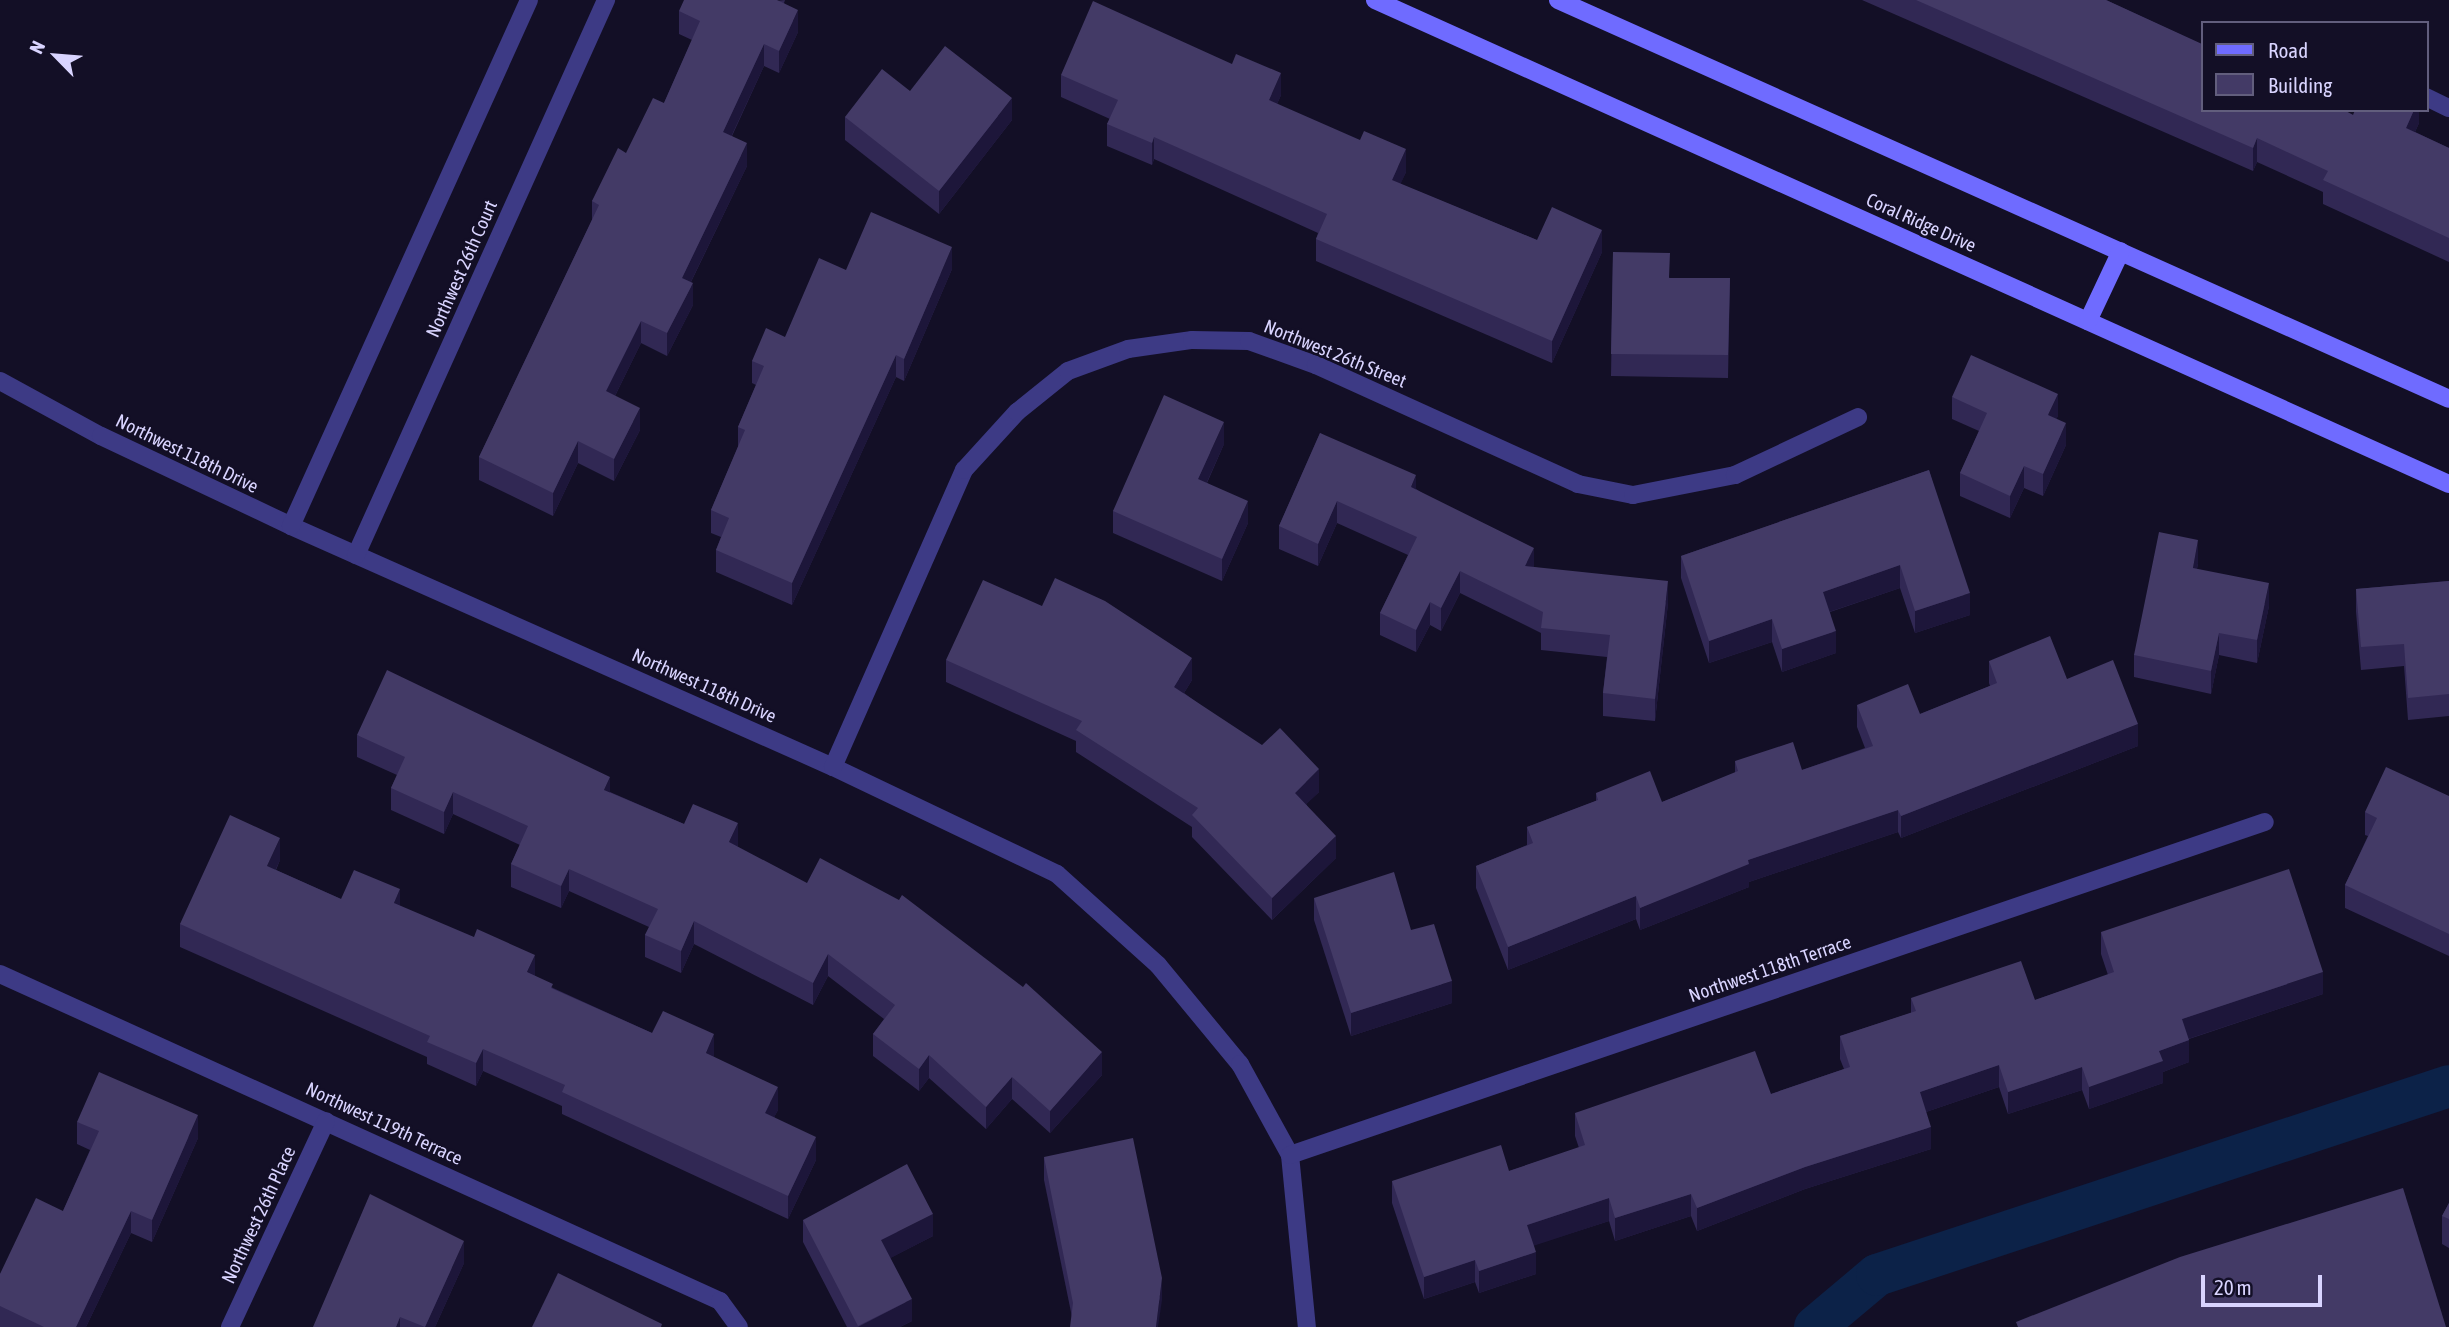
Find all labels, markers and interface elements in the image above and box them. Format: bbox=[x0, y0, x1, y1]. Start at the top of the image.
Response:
north arrow bbox=[21, 21, 91, 91]
legend bbox=[2200, 21, 2428, 112]
text: N bbox=[25, 37, 49, 57]
text: Road bbox=[2268, 38, 2308, 62]
text: Building bbox=[2268, 73, 2332, 97]
street label: Coral Ridge Drive bbox=[1862, 189, 1980, 257]
street label: Northwest 26th Court bbox=[422, 197, 502, 341]
street label: Northwest 26th Street bbox=[1260, 315, 1410, 393]
street label: Northwest 118th Drive bbox=[112, 410, 262, 498]
street label: Northwest 118th Drive bbox=[628, 644, 780, 728]
street label: Northwest 118th Terrace bbox=[1686, 931, 1854, 1007]
street label: Northwest 119th Terrace bbox=[302, 1078, 466, 1170]
street label: Northwest 26th Place bbox=[217, 1143, 301, 1287]
scale bar bbox=[2204, 1260, 2325, 1304]
text: 20 m bbox=[2214, 1275, 2252, 1299]

